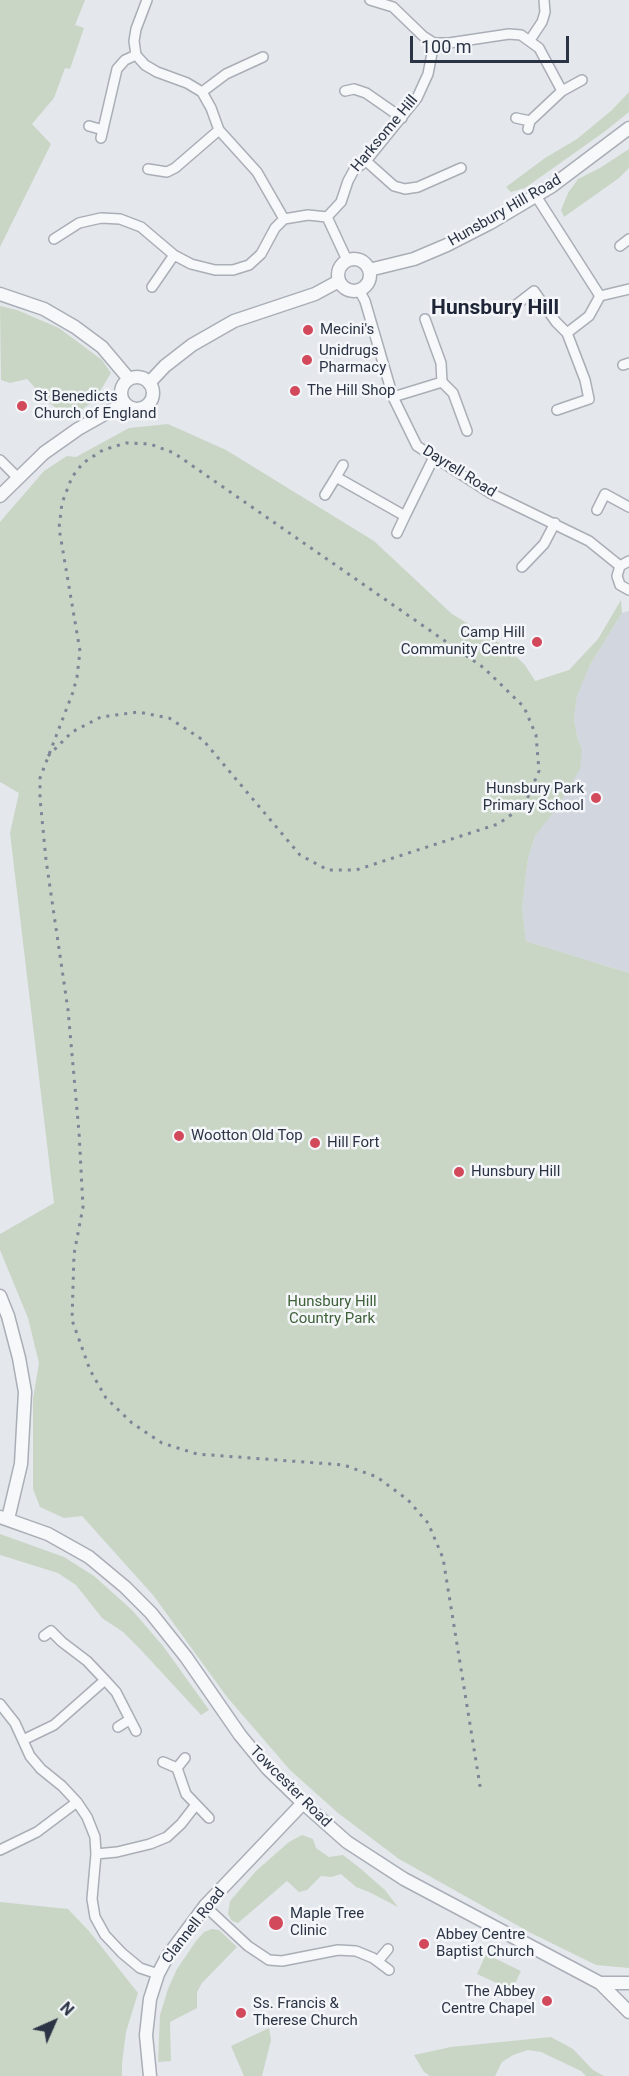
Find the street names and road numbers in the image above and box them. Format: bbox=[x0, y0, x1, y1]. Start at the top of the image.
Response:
street label: Harksome Hill bbox=[348, 92, 422, 176]
street label: Hunsbury Hill Road bbox=[445, 171, 565, 251]
street label: Dayrell Road bbox=[419, 442, 499, 502]
street label: Towcester Road bbox=[246, 1743, 334, 1831]
street label: Clannell Road bbox=[159, 1884, 229, 1968]

